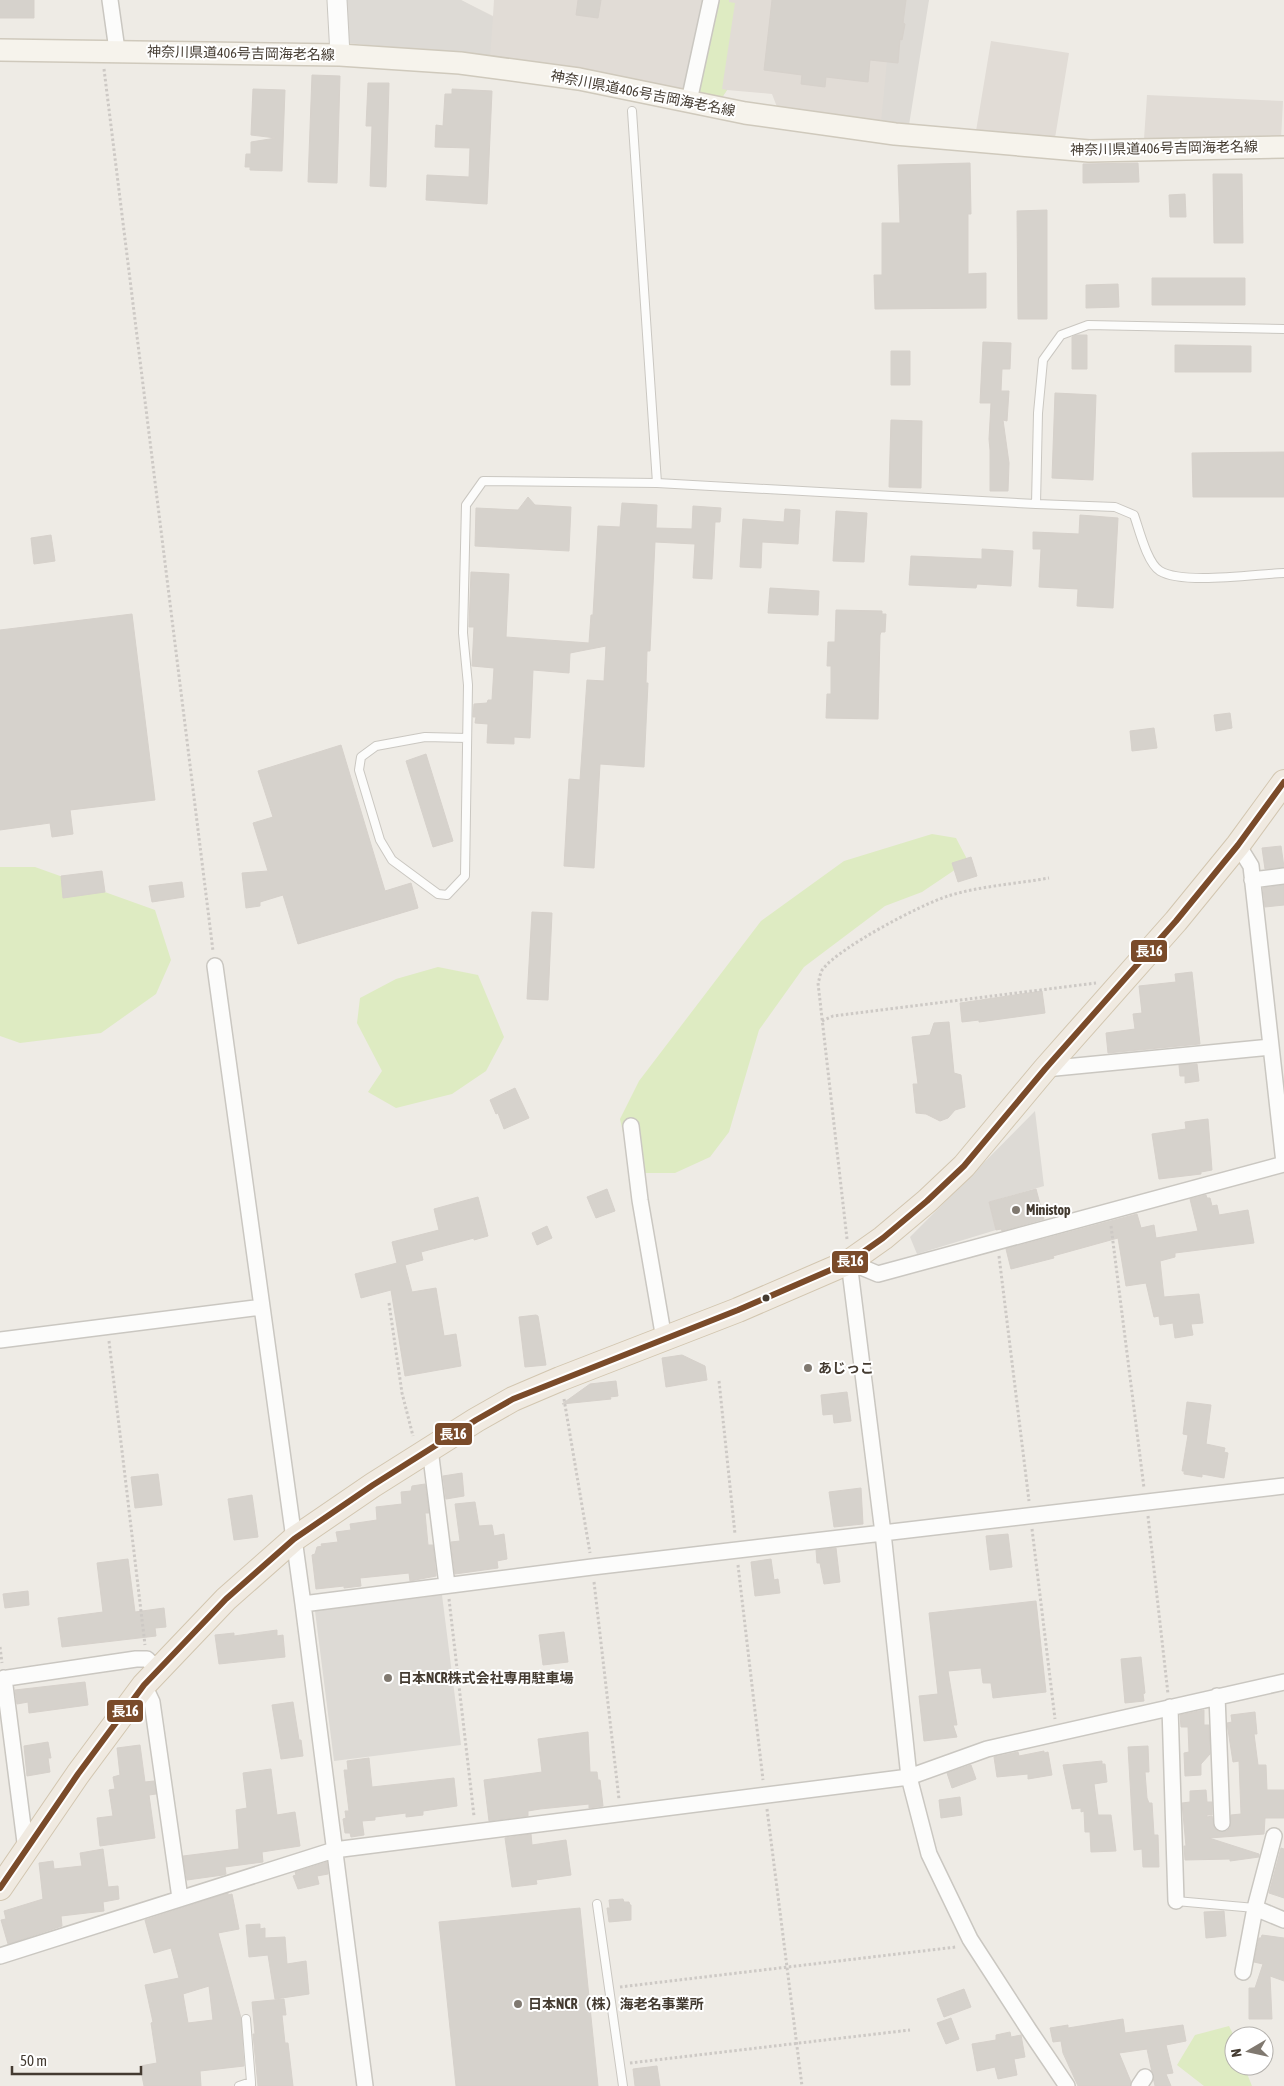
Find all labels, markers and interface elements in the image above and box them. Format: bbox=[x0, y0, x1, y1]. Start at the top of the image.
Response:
street label: 神奈川県道406号吉岡海老名線 bbox=[147, 43, 335, 63]
street label: 神奈川県道406号吉岡海老名線 bbox=[549, 67, 737, 119]
street label: 神奈川県道406号吉岡海老名線 bbox=[1070, 138, 1258, 158]
line badge: 長16 bbox=[1130, 939, 1168, 963]
text: 長16 bbox=[1135, 943, 1163, 959]
place label: Ministop bbox=[1026, 1202, 1071, 1218]
marker: Ministop bbox=[1010, 1204, 1022, 1216]
line badge: 長16 bbox=[831, 1250, 869, 1274]
text: 長16 bbox=[836, 1253, 864, 1269]
unlabelled marker bbox=[761, 1293, 771, 1303]
place label: あじっこ bbox=[818, 1360, 874, 1376]
marker: あじっこ bbox=[802, 1362, 814, 1374]
line badge: 長16 bbox=[434, 1422, 473, 1446]
text: 長16 bbox=[439, 1426, 467, 1442]
place label: 日本NCR株式会社専用駐車場 bbox=[398, 1670, 574, 1686]
marker: 日本NCR株式会社専用駐車場 bbox=[382, 1672, 394, 1684]
line badge: 長16 bbox=[106, 1699, 144, 1723]
text: 長16 bbox=[111, 1703, 139, 1719]
place label: 日本NCR（株）海老名事業所 bbox=[528, 1996, 704, 2012]
marker: 日本NCR（株）海老名事業所 bbox=[512, 1998, 524, 2010]
north arrow bbox=[1224, 2026, 1274, 2076]
scale bar bbox=[12, 2044, 141, 2076]
text: N bbox=[1228, 2048, 1245, 2058]
text: 50 m bbox=[20, 2052, 47, 2069]

